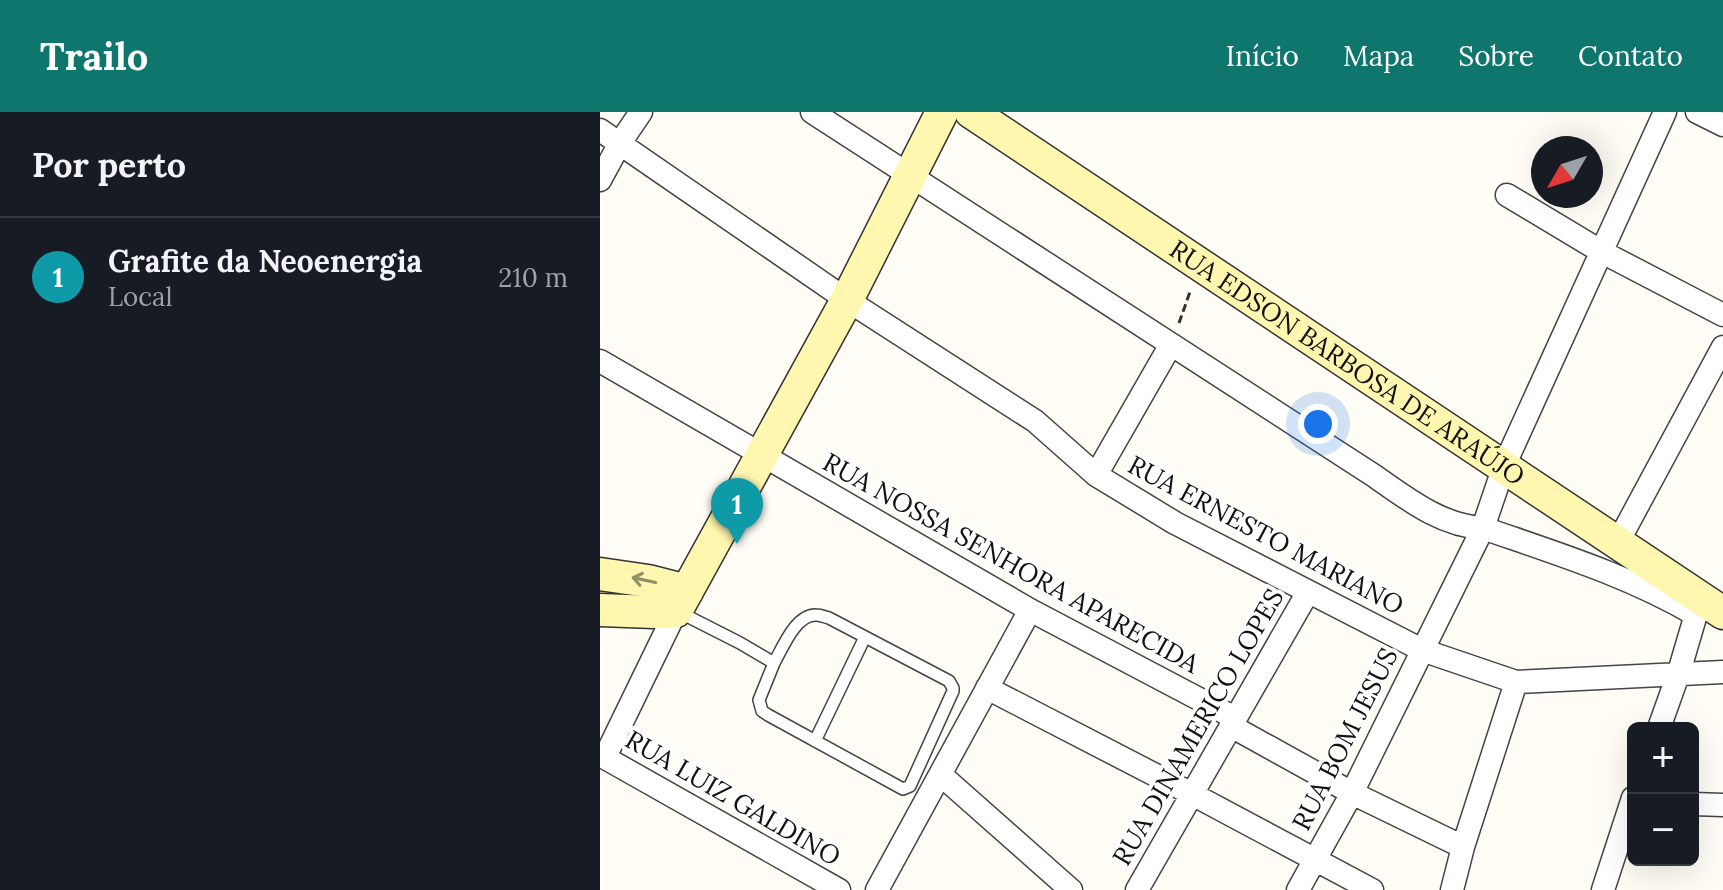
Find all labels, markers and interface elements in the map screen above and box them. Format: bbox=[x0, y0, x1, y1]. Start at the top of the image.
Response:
text: Trailo bbox=[40, 32, 148, 80]
text: Início bbox=[1226, 38, 1299, 74]
text: Mapa bbox=[1343, 38, 1414, 74]
text: Sobre bbox=[1458, 38, 1534, 74]
text: Contato bbox=[1578, 38, 1683, 74]
north arrow bbox=[1531, 136, 1603, 208]
text: Por perto bbox=[32, 143, 186, 186]
street label: RUA EDSON BARBOSA DE ARAÚJO bbox=[1164, 232, 1531, 492]
text: Grafite da Neoenergia bbox=[108, 242, 422, 280]
text: 1 bbox=[53, 261, 63, 294]
text: 210 m bbox=[498, 261, 568, 294]
text: Local bbox=[108, 280, 173, 313]
your location bbox=[1298, 404, 1338, 444]
street label: RUA NOSSA SENHORA APARECIDA bbox=[817, 445, 1206, 680]
street label: RUA ERNESTO MARIANO bbox=[1123, 448, 1410, 621]
pin: 1 bbox=[711, 478, 763, 544]
one-way arrow bbox=[632, 572, 657, 587]
street label: RUA DINAMERICO LOPES bbox=[1105, 582, 1290, 871]
street label: RUA BOM JESUS bbox=[1284, 642, 1405, 836]
street label: RUA LUIZ GALDINO bbox=[620, 722, 847, 873]
map controls bbox=[1627, 722, 1699, 866]
button: + bbox=[1627, 722, 1699, 794]
button: − bbox=[1627, 794, 1699, 866]

